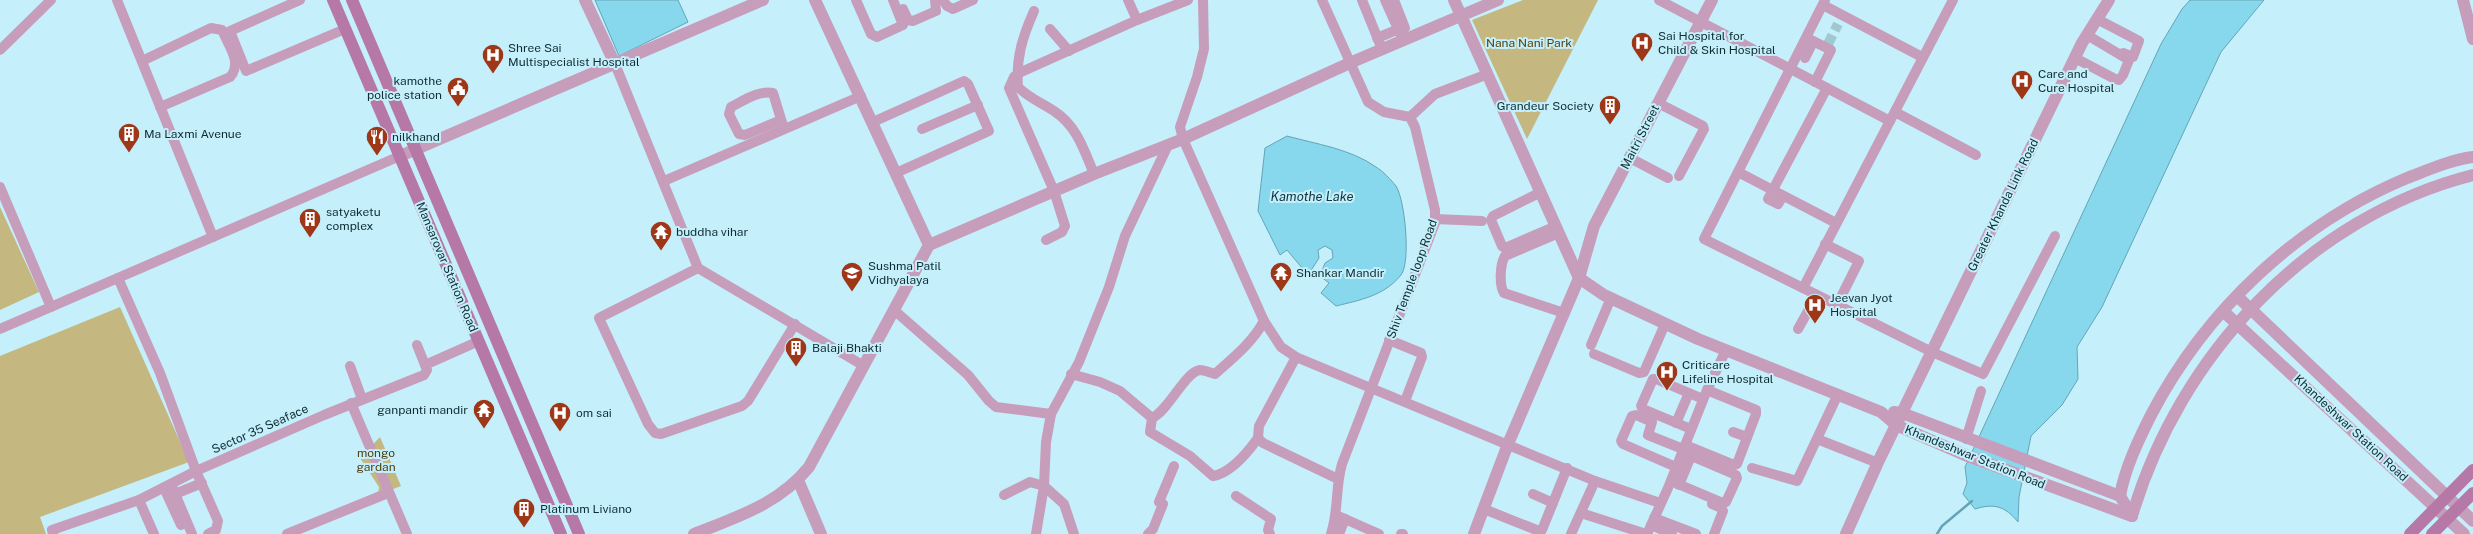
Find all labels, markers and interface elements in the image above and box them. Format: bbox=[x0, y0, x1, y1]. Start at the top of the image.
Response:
place label: Sai Hospital for Child & Skin Hospital bbox=[1658, 29, 1776, 57]
hospital icon: Sai Hospital for Child & Skin Hospital bbox=[1629, 30, 1655, 63]
park label: Nana Nani Park bbox=[1486, 36, 1572, 50]
place label: Shree Sai Multispecialist Hospital bbox=[508, 41, 640, 69]
hospital icon: Shree Sai Multispecialist Hospital bbox=[480, 42, 506, 75]
place label: Care and Cure Hospital bbox=[2038, 67, 2115, 95]
hospital icon: Care and Cure Hospital bbox=[2009, 68, 2035, 101]
place label: kamothe police station bbox=[367, 74, 442, 102]
public building icon: kamothe police station bbox=[445, 75, 471, 108]
building icon: Grandeur Society bbox=[1597, 93, 1623, 126]
place label: Grandeur Society bbox=[1497, 99, 1595, 113]
street label: Maitri Street bbox=[1618, 102, 1662, 172]
building icon: Ma Laxmi Avenue bbox=[116, 121, 142, 154]
restaurant icon: nilkhand bbox=[364, 124, 390, 157]
place label: Ma Laxmi Avenue bbox=[144, 127, 242, 141]
place label: nilkhand bbox=[392, 130, 440, 144]
street label: Greater Khanda Link Road bbox=[1965, 136, 2041, 274]
water label: Kamothe Lake bbox=[1270, 189, 1354, 204]
street label: Mansarovar Station Road bbox=[413, 200, 481, 334]
place label: satyaketu complex bbox=[326, 205, 381, 233]
building icon: satyaketu complex bbox=[297, 206, 323, 239]
street label: Shiv Temple loop Road bbox=[1384, 218, 1440, 340]
temple icon: buddha vihar bbox=[648, 219, 674, 252]
place label: buddha vihar bbox=[676, 225, 749, 239]
place label: Sushma Patil Vidhyalaya bbox=[868, 259, 942, 287]
school or university icon: Sushma Patil Vidhyalaya bbox=[839, 260, 865, 293]
temple icon: Shankar Mandir bbox=[1268, 260, 1294, 293]
place label: Shankar Mandir bbox=[1296, 266, 1385, 280]
place label: Jeevan Jyot Hospital bbox=[1830, 291, 1893, 319]
hospital icon: Jeevan Jyot Hospital bbox=[1802, 292, 1828, 325]
building icon: Balaji Bhakti bbox=[783, 335, 809, 368]
place label: Balaji Bhakti bbox=[812, 341, 882, 355]
place label: Criticare Lifeline Hospital bbox=[1682, 358, 1774, 386]
hospital icon: Criticare Lifeline Hospital bbox=[1654, 359, 1680, 392]
street label: Khandeshwar Station Road bbox=[2291, 372, 2411, 484]
temple icon: ganpanti mandir bbox=[471, 397, 497, 430]
hospital icon: om sai bbox=[547, 400, 573, 433]
street label: Sector 35 Seaface bbox=[210, 401, 311, 457]
place label: ganpanti mandir bbox=[377, 403, 468, 417]
place label: om sai bbox=[576, 406, 612, 420]
street label: Khandeshwar Station Road bbox=[1903, 422, 2047, 492]
park label: mongo gardan bbox=[356, 446, 396, 474]
building icon: Platinum Liviano bbox=[511, 496, 537, 529]
place label: Platinum Liviano bbox=[540, 502, 632, 516]

